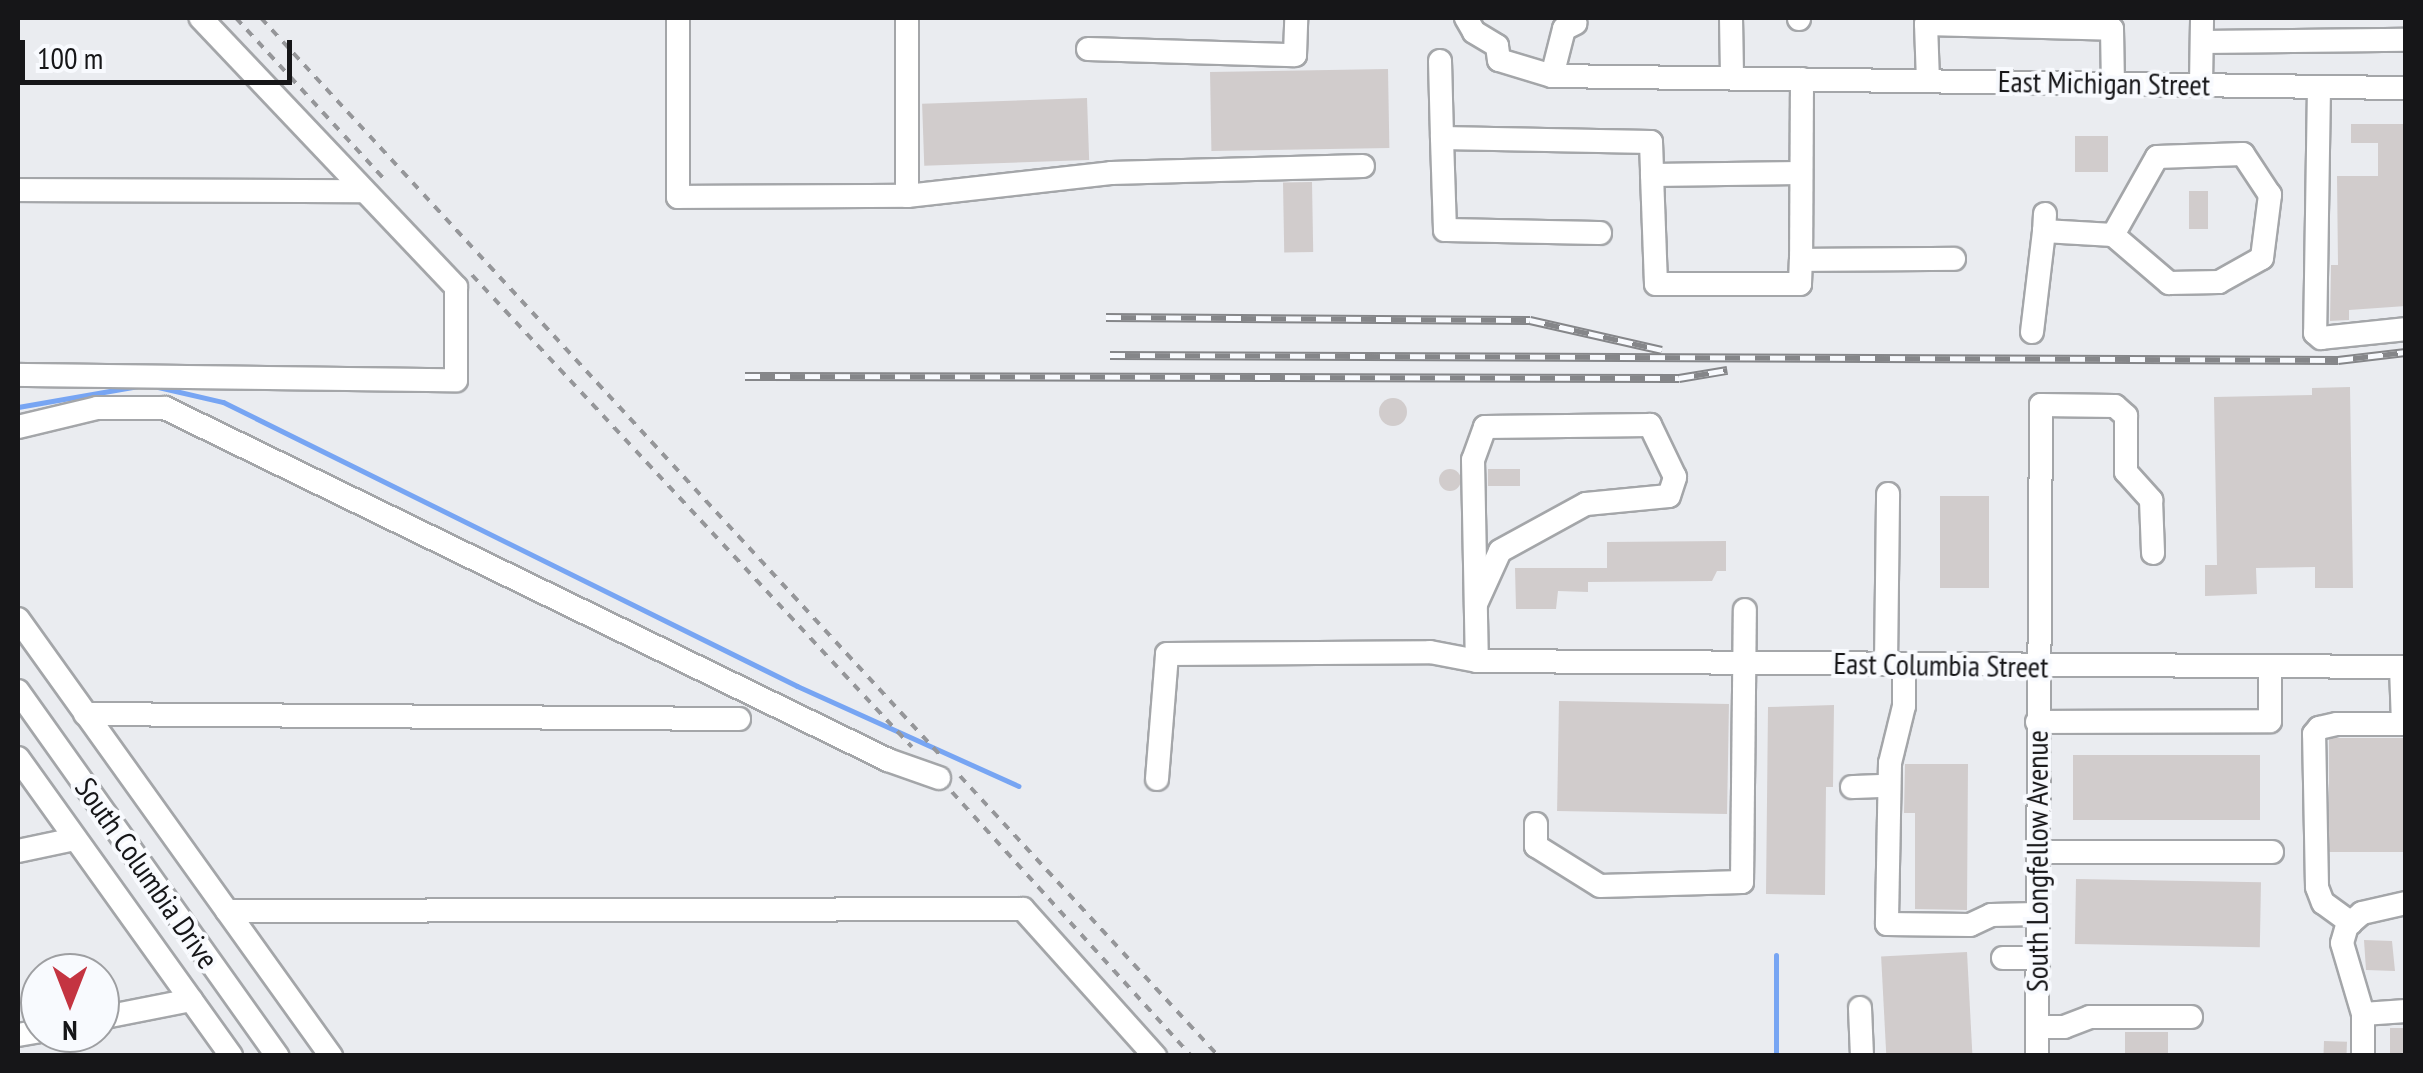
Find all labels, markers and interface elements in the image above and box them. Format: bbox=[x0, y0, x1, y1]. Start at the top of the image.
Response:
scale bar bbox=[25, 20, 298, 82]
text: 100 m bbox=[37, 38, 103, 77]
street label: East Michigan Street bbox=[1998, 63, 2210, 103]
street label: East Columbia Street bbox=[1833, 645, 2049, 685]
street label: South Longfellow Avenue bbox=[2019, 729, 2055, 993]
street label: South Columbia Drive bbox=[68, 771, 226, 975]
north arrow bbox=[20, 953, 120, 1053]
text: N bbox=[62, 1013, 78, 1050]

